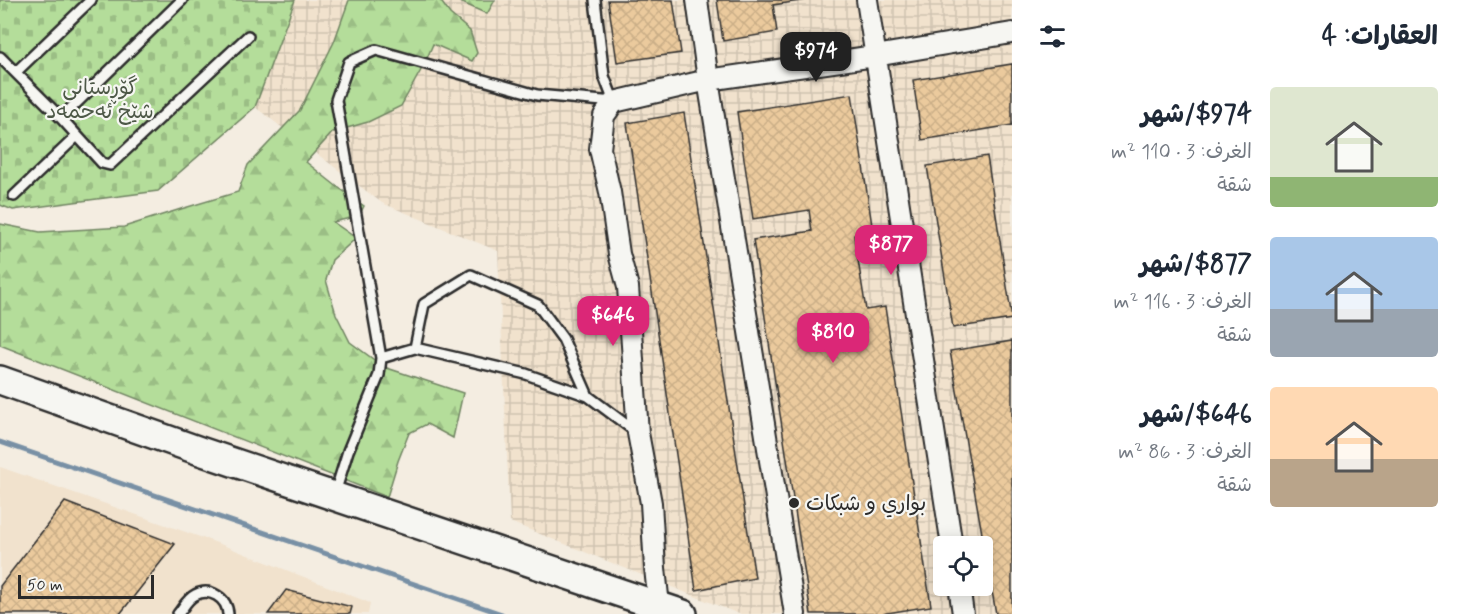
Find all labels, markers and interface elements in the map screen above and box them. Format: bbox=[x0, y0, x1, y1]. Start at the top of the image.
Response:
icon: filters bbox=[1036, 20, 1069, 53]
text: العقارات: 4 bbox=[1322, 20, 1438, 54]
pin: $974 bbox=[780, 32, 852, 83]
text: $974 bbox=[794, 38, 838, 65]
park label: گۆڕستانی شێخ ئەحمەد bbox=[46, 74, 154, 126]
text: $974/شهر bbox=[1141, 98, 1252, 132]
icon: home bbox=[1318, 111, 1390, 183]
text: الغرف: 3 · 110 m² bbox=[1111, 139, 1252, 166]
text: شقة bbox=[1217, 172, 1252, 199]
pin: $877 bbox=[855, 225, 927, 276]
text: $877 bbox=[869, 231, 913, 258]
text: $877/شهر bbox=[1140, 248, 1252, 282]
icon: home bbox=[1318, 261, 1390, 333]
text: الغرف: 3 · 116 m² bbox=[1114, 289, 1252, 316]
pin: $646 bbox=[577, 296, 649, 347]
text: $646 bbox=[591, 302, 635, 329]
pin: $810 bbox=[797, 313, 869, 364]
text: $810 bbox=[811, 319, 855, 346]
text: شقة bbox=[1217, 322, 1252, 349]
text: $646/شهر bbox=[1141, 398, 1252, 432]
icon: home bbox=[1318, 411, 1390, 483]
text: الغرف: 3 · 86 m² bbox=[1118, 439, 1252, 466]
text: شقة bbox=[1217, 472, 1252, 499]
place label: بواري و شبكات bbox=[806, 490, 926, 518]
marker: بواري و شبكات bbox=[787, 496, 801, 510]
map controls bbox=[933, 536, 993, 596]
button: locate bbox=[933, 536, 993, 596]
scale bar bbox=[18, 572, 154, 600]
text: 50 m bbox=[27, 575, 63, 596]

